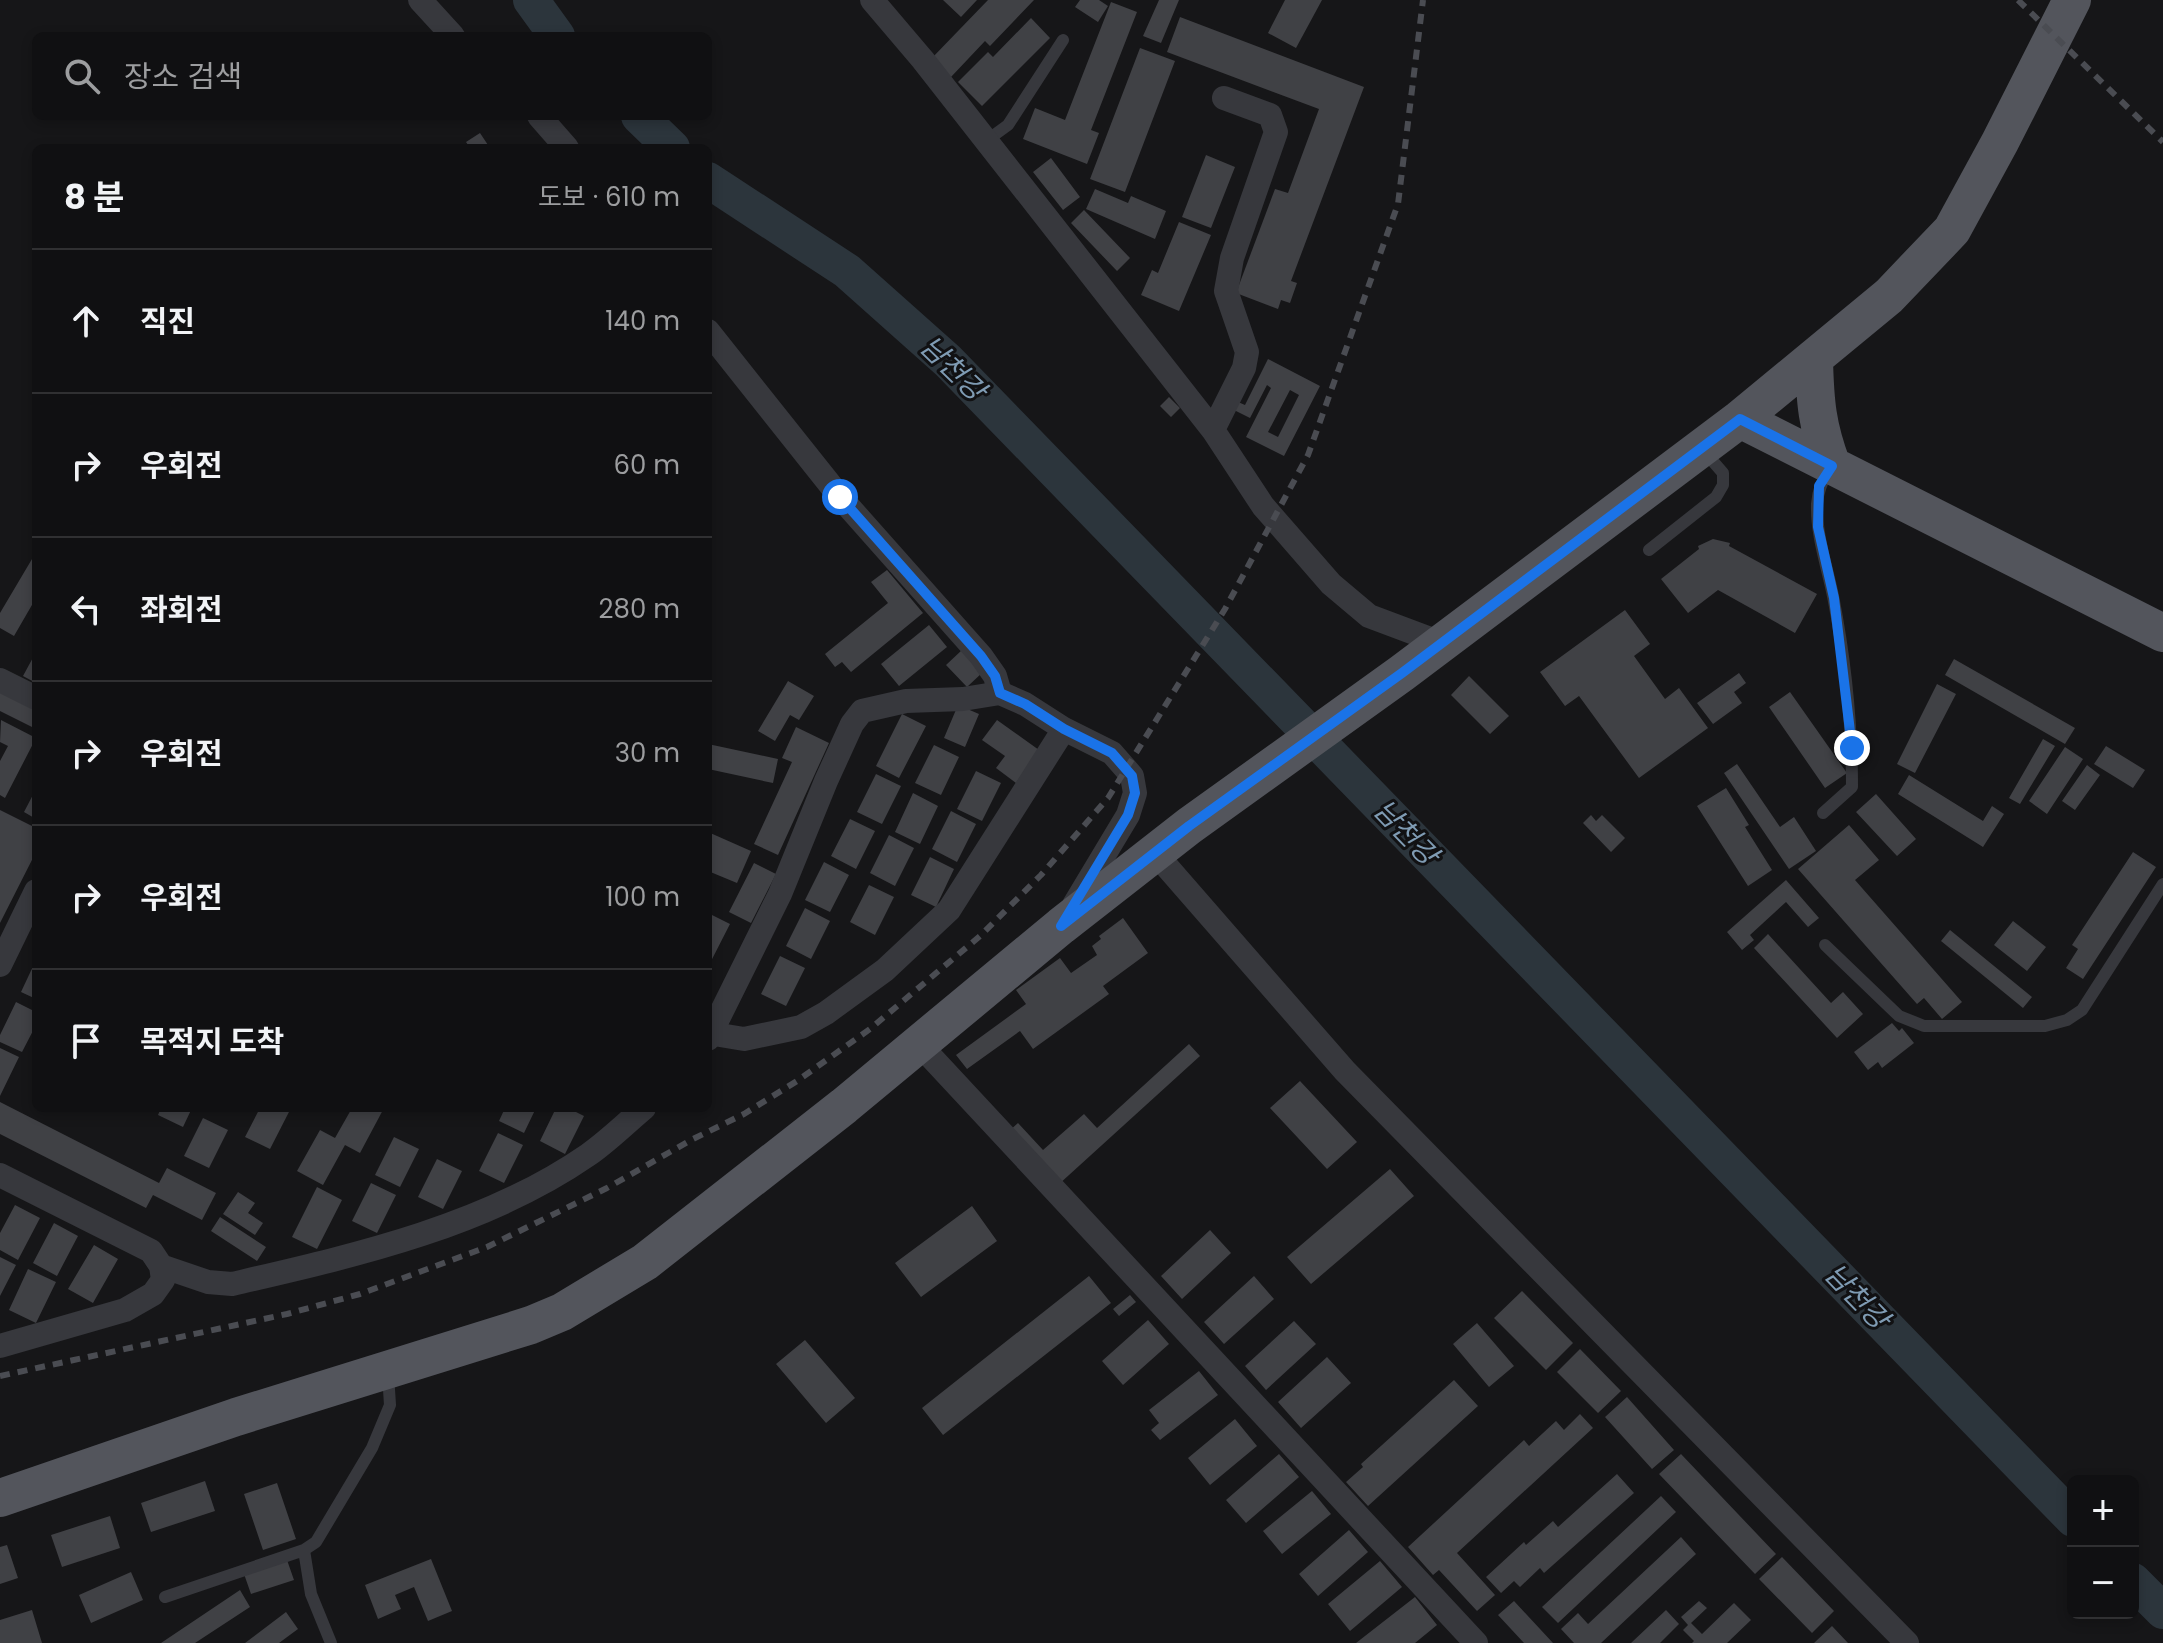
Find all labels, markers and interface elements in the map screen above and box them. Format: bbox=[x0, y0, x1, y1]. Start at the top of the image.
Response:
search box bbox=[32, 32, 712, 120]
icon: search bbox=[60, 54, 104, 98]
text: 장소 검색 bbox=[124, 55, 242, 98]
text: 8 분 bbox=[64, 173, 125, 221]
text: 도보 · 610 m bbox=[538, 179, 680, 215]
icon: ahead bbox=[64, 299, 108, 343]
text: 직진 bbox=[140, 300, 195, 343]
text: 140 m bbox=[605, 303, 680, 339]
water label: 남천강 bbox=[911, 327, 996, 411]
icon: right bbox=[64, 443, 108, 487]
text: 우회전 bbox=[140, 444, 223, 487]
text: 60 m bbox=[613, 447, 680, 483]
route start bbox=[822, 479, 858, 515]
icon: left bbox=[64, 587, 108, 631]
text: 좌회전 bbox=[140, 588, 223, 631]
text: 280 m bbox=[599, 591, 680, 627]
route end bbox=[1834, 730, 1870, 766]
icon: right bbox=[64, 731, 108, 775]
text: 우회전 bbox=[140, 732, 223, 775]
text: 30 m bbox=[615, 735, 680, 771]
water label: 남천강 bbox=[1365, 791, 1449, 876]
icon: right bbox=[64, 875, 108, 919]
text: 우회전 bbox=[140, 876, 223, 919]
text: 100 m bbox=[605, 879, 680, 915]
icon: arrive bbox=[64, 1019, 108, 1063]
text: 목적지 도착 bbox=[140, 1020, 284, 1063]
water label: 남천강 bbox=[1816, 1255, 1900, 1340]
map controls bbox=[2067, 1475, 2139, 1619]
button: + bbox=[2067, 1475, 2139, 1547]
button: − bbox=[2067, 1547, 2139, 1619]

